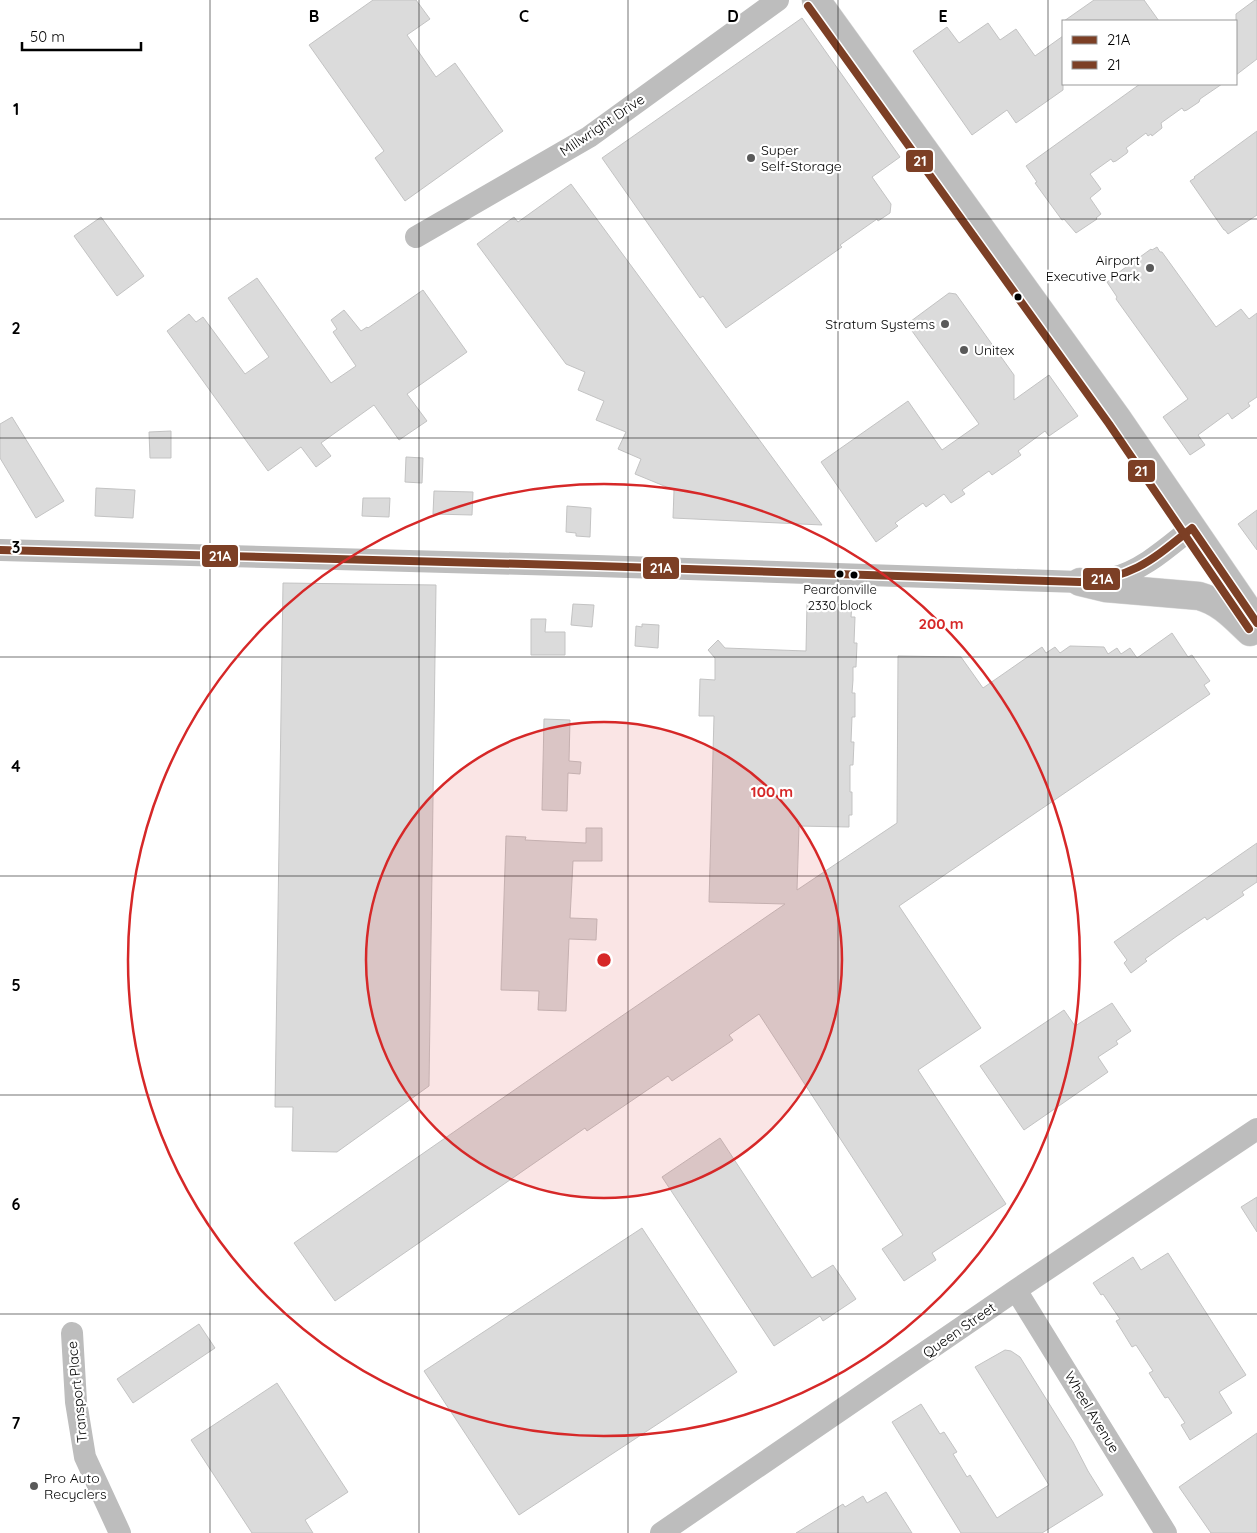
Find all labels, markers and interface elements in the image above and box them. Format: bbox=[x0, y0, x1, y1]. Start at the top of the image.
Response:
text: B bbox=[309, 6, 319, 26]
text: C bbox=[519, 6, 529, 26]
text: D bbox=[727, 6, 739, 26]
text: E bbox=[938, 6, 948, 26]
scale bar bbox=[22, 20, 141, 52]
legend bbox=[1062, 20, 1237, 85]
text: 50 m bbox=[30, 27, 65, 46]
text: 21A bbox=[1107, 30, 1131, 49]
text: 21 bbox=[1107, 55, 1121, 74]
street label: Millwright Drive bbox=[556, 90, 648, 160]
text: 1 bbox=[13, 99, 19, 119]
place label: Super Self-Storage bbox=[761, 141, 842, 175]
line badge: 21 bbox=[905, 149, 934, 173]
marker: Super Self-Storage bbox=[745, 152, 757, 164]
text: 21 bbox=[913, 152, 927, 170]
place label: Airport Executive Park bbox=[1046, 251, 1140, 285]
marker: Airport Executive Park bbox=[1144, 262, 1156, 274]
unlabelled marker bbox=[1013, 292, 1023, 302]
place label: Stratum Systems bbox=[825, 315, 935, 333]
text: 2 bbox=[11, 318, 21, 338]
marker: Stratum Systems bbox=[939, 318, 951, 330]
place label: Unitex bbox=[974, 341, 1015, 359]
marker: Unitex bbox=[958, 344, 970, 356]
line badge: 21 bbox=[1127, 459, 1156, 483]
text: 21 bbox=[1134, 462, 1148, 480]
text: 3 bbox=[12, 537, 20, 557]
line badge: 21A bbox=[201, 544, 239, 568]
text: 21A bbox=[209, 547, 231, 565]
line badge: 21A bbox=[642, 556, 680, 580]
text: 21A bbox=[650, 559, 672, 577]
line badge: 21A bbox=[1082, 567, 1121, 591]
marker: Peardonville 2330 block bbox=[835, 569, 845, 579]
unlabelled marker bbox=[849, 570, 859, 580]
text: 21A bbox=[1091, 570, 1113, 588]
place label: Peardonville 2330 block bbox=[803, 581, 877, 613]
text: 200 m bbox=[919, 614, 964, 633]
text: 4 bbox=[11, 756, 21, 776]
text: 100 m bbox=[751, 782, 793, 801]
centre of rings bbox=[595, 951, 613, 969]
text: 5 bbox=[11, 975, 21, 995]
text: 6 bbox=[12, 1194, 21, 1214]
street label: Queen Street bbox=[919, 1298, 999, 1362]
street label: Transport Place bbox=[63, 1340, 91, 1444]
street label: Wheel Avenue bbox=[1061, 1368, 1124, 1456]
text: 7 bbox=[12, 1413, 21, 1433]
place label: Pro Auto Recyclers bbox=[44, 1469, 107, 1503]
marker: Pro Auto Recyclers bbox=[28, 1480, 40, 1492]

